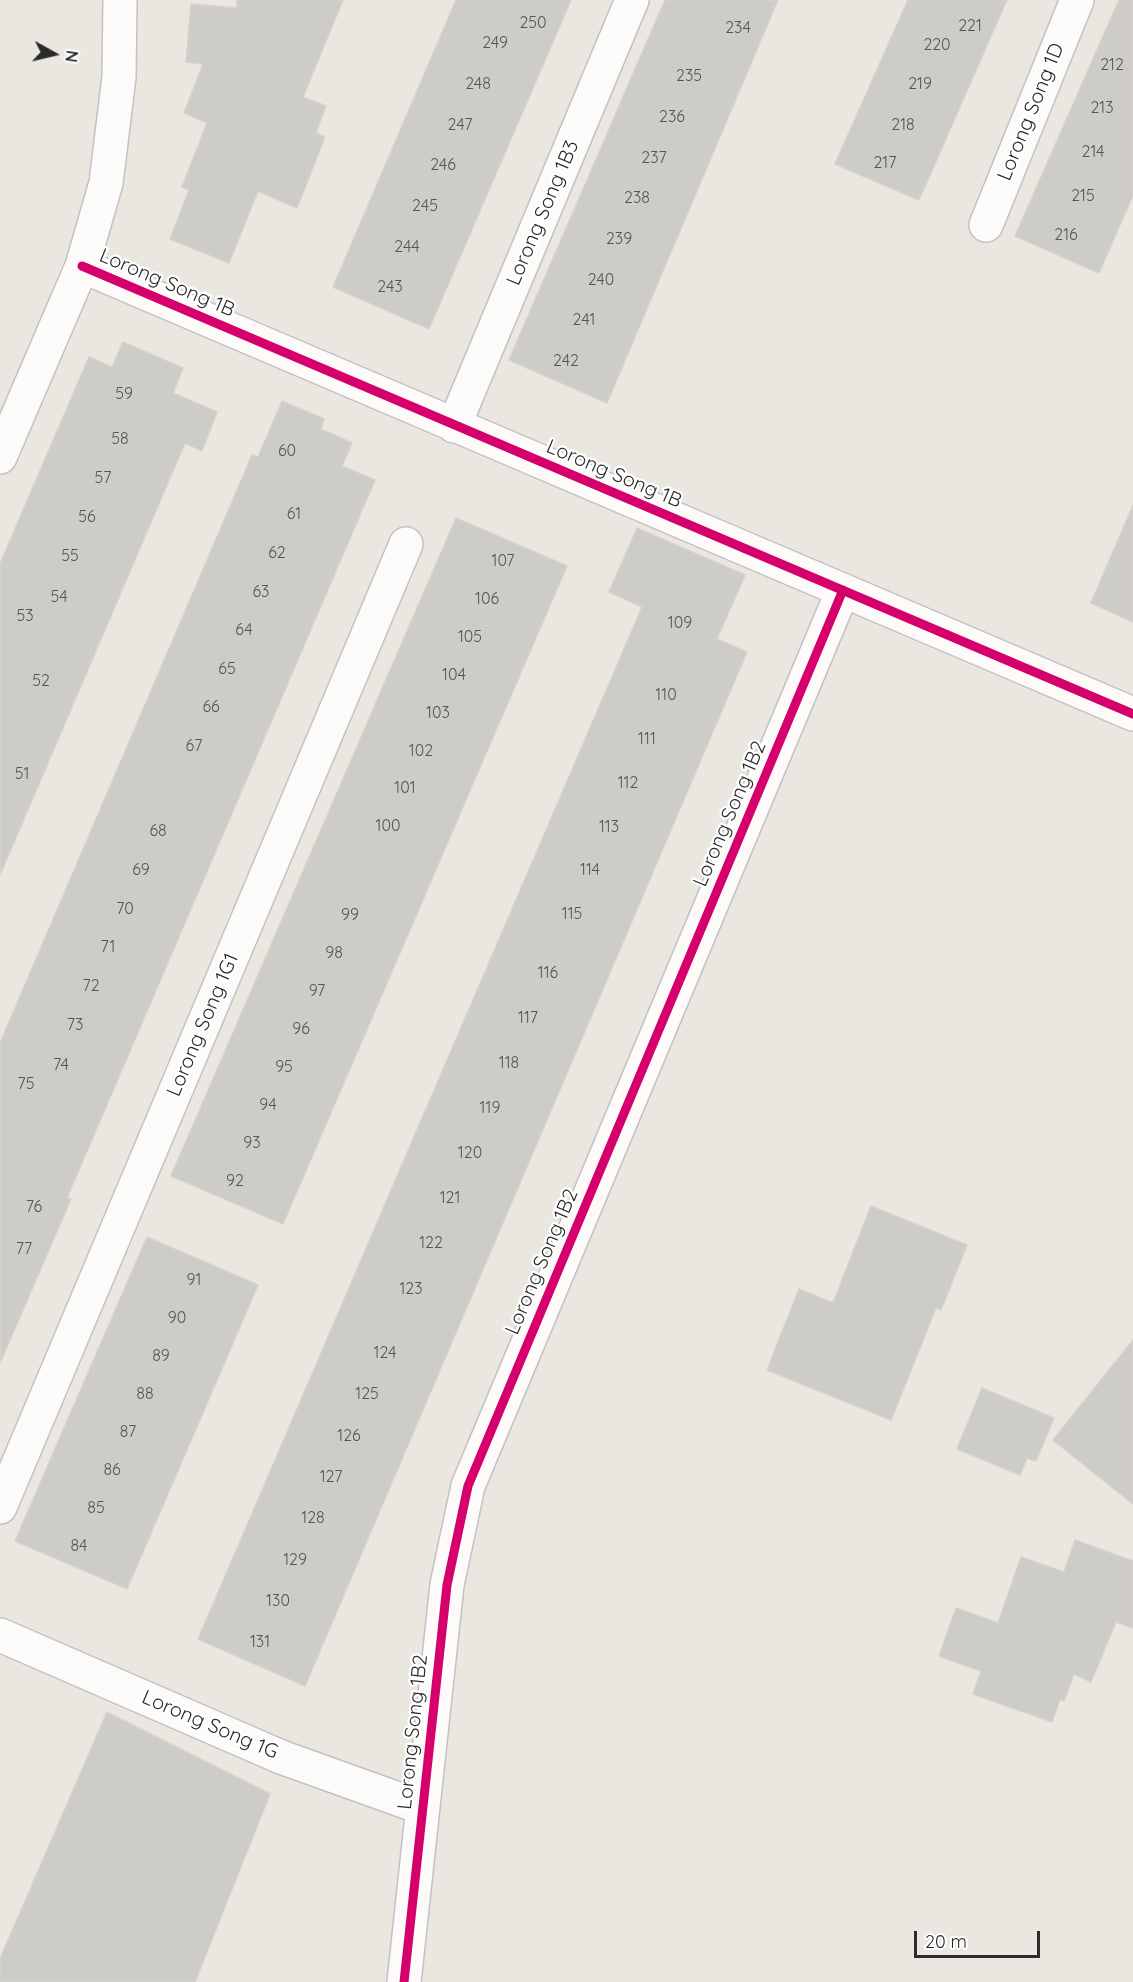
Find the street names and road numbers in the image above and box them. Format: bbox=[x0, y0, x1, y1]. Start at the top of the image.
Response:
street label: Lorong Song 1D bbox=[992, 40, 1070, 184]
street label: Lorong Song 1B3 bbox=[502, 137, 584, 289]
street label: Lorong Song 1B bbox=[96, 244, 238, 322]
street label: Lorong Song 1B bbox=[543, 435, 685, 513]
street label: Lorong Song 1B2 bbox=[689, 738, 771, 890]
street label: Lorong Song 1G1 bbox=[162, 950, 244, 1100]
street label: Lorong Song 1B2 bbox=[501, 1186, 583, 1338]
street label: Lorong Song 1B2 bbox=[393, 1653, 433, 1811]
street label: Lorong Song 1G bbox=[138, 1685, 282, 1765]

